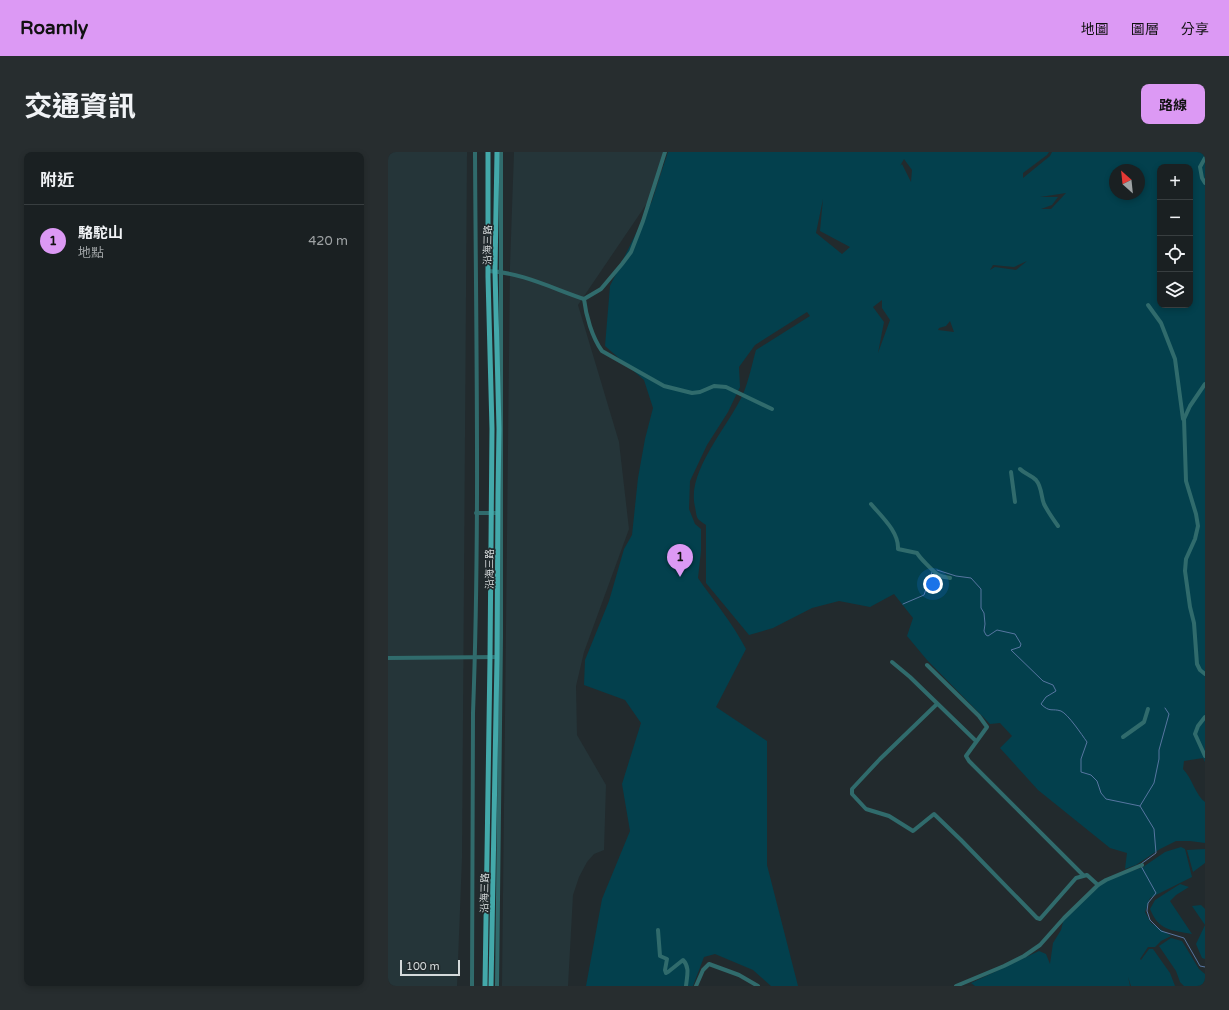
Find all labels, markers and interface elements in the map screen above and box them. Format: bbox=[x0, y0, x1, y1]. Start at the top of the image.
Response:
text: Roamly bbox=[20, 17, 88, 39]
text: 地圖 bbox=[1081, 21, 1109, 38]
text: 圖層 bbox=[1131, 21, 1159, 38]
text: 分享 bbox=[1181, 21, 1209, 38]
button: 路線 bbox=[1141, 84, 1205, 124]
text: 交通資訊 bbox=[24, 90, 136, 124]
north arrow bbox=[1109, 164, 1145, 200]
map controls bbox=[1157, 164, 1193, 308]
button: + bbox=[1157, 164, 1193, 200]
text: 附近 bbox=[40, 170, 74, 191]
button: − bbox=[1157, 200, 1193, 236]
text: 駱駝山 bbox=[78, 224, 123, 242]
street label: 沿海三路 bbox=[482, 225, 494, 265]
text: 1 bbox=[49, 233, 57, 249]
text: 420 m bbox=[308, 233, 348, 249]
button: locate bbox=[1157, 236, 1193, 272]
text: 地點 bbox=[78, 245, 104, 261]
button: layers bbox=[1157, 272, 1193, 308]
pin: 1 bbox=[667, 544, 693, 577]
street label: 沿海三路 bbox=[484, 549, 496, 589]
your location bbox=[923, 574, 943, 594]
street label: 沿海三路 bbox=[479, 873, 491, 913]
scale bar bbox=[400, 958, 460, 977]
text: 100 m bbox=[406, 960, 440, 973]

